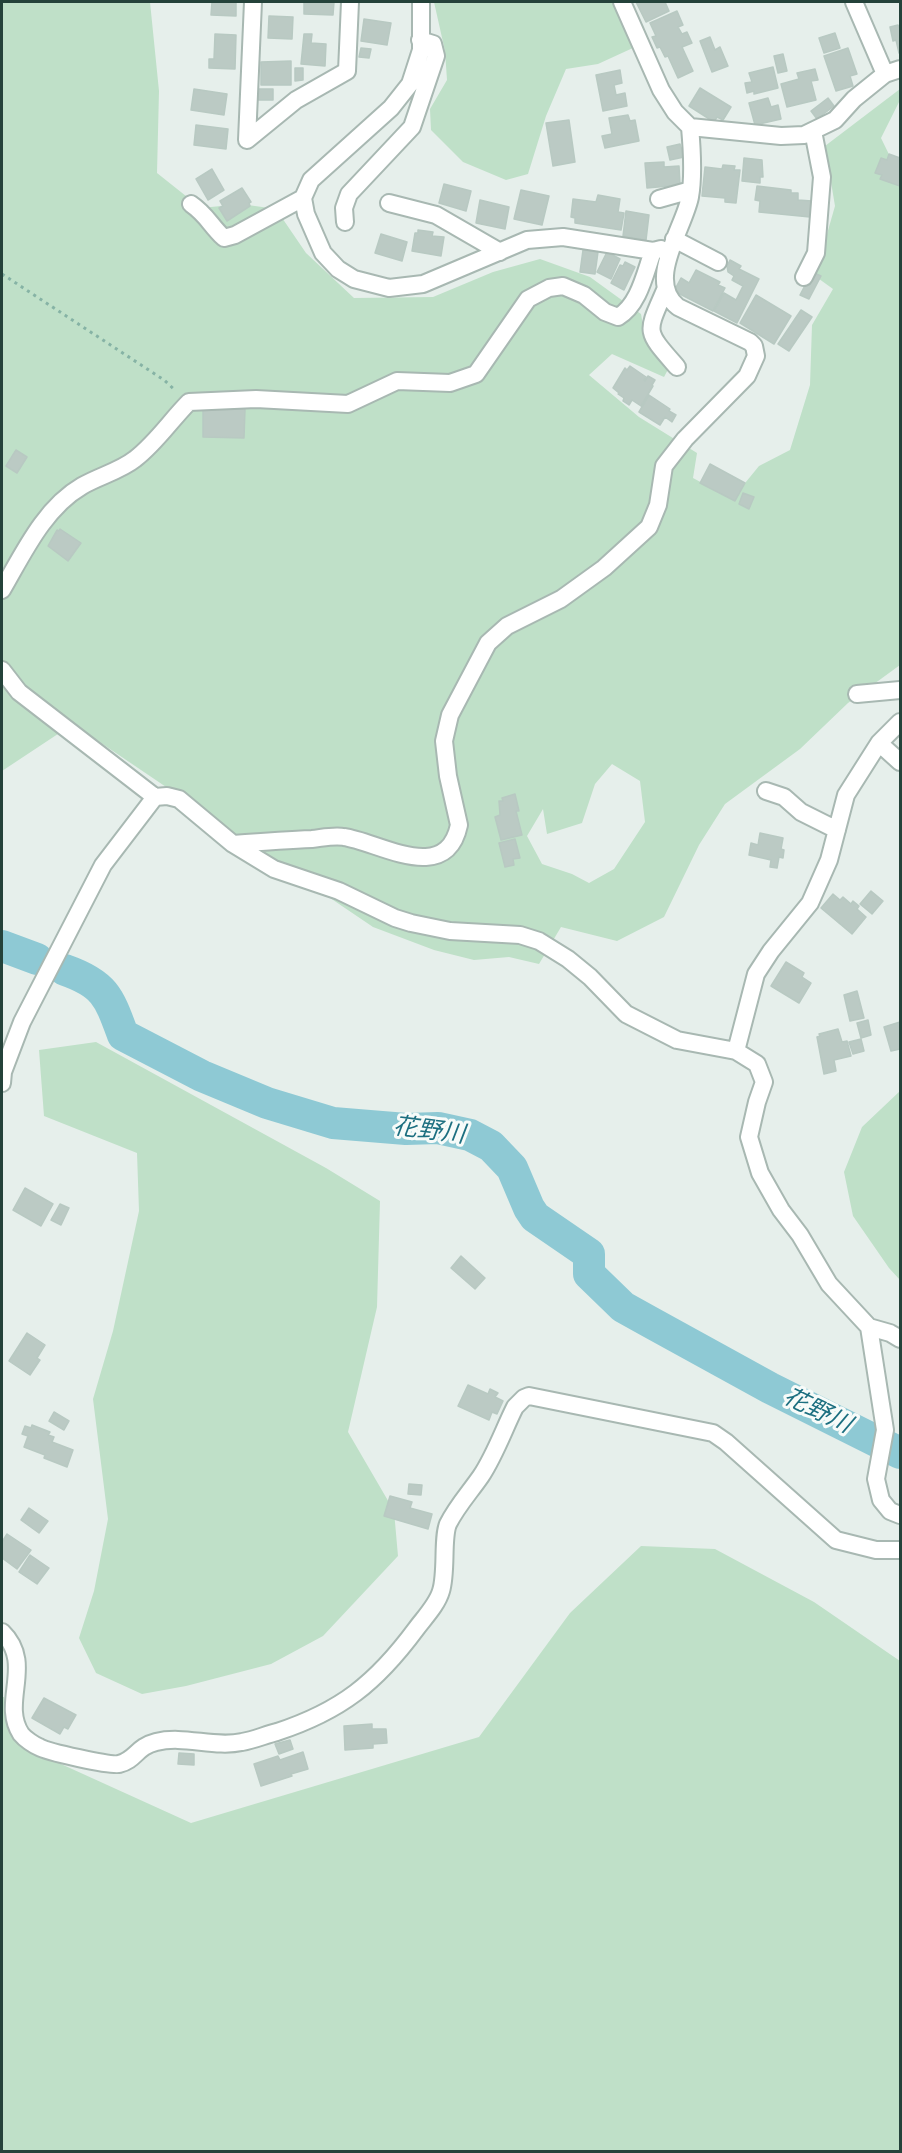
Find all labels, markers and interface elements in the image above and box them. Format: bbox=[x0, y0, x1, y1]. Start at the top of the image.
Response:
water label: 花野川 bbox=[392, 1113, 466, 1151]
water label: 花野川 bbox=[778, 1383, 856, 1441]

